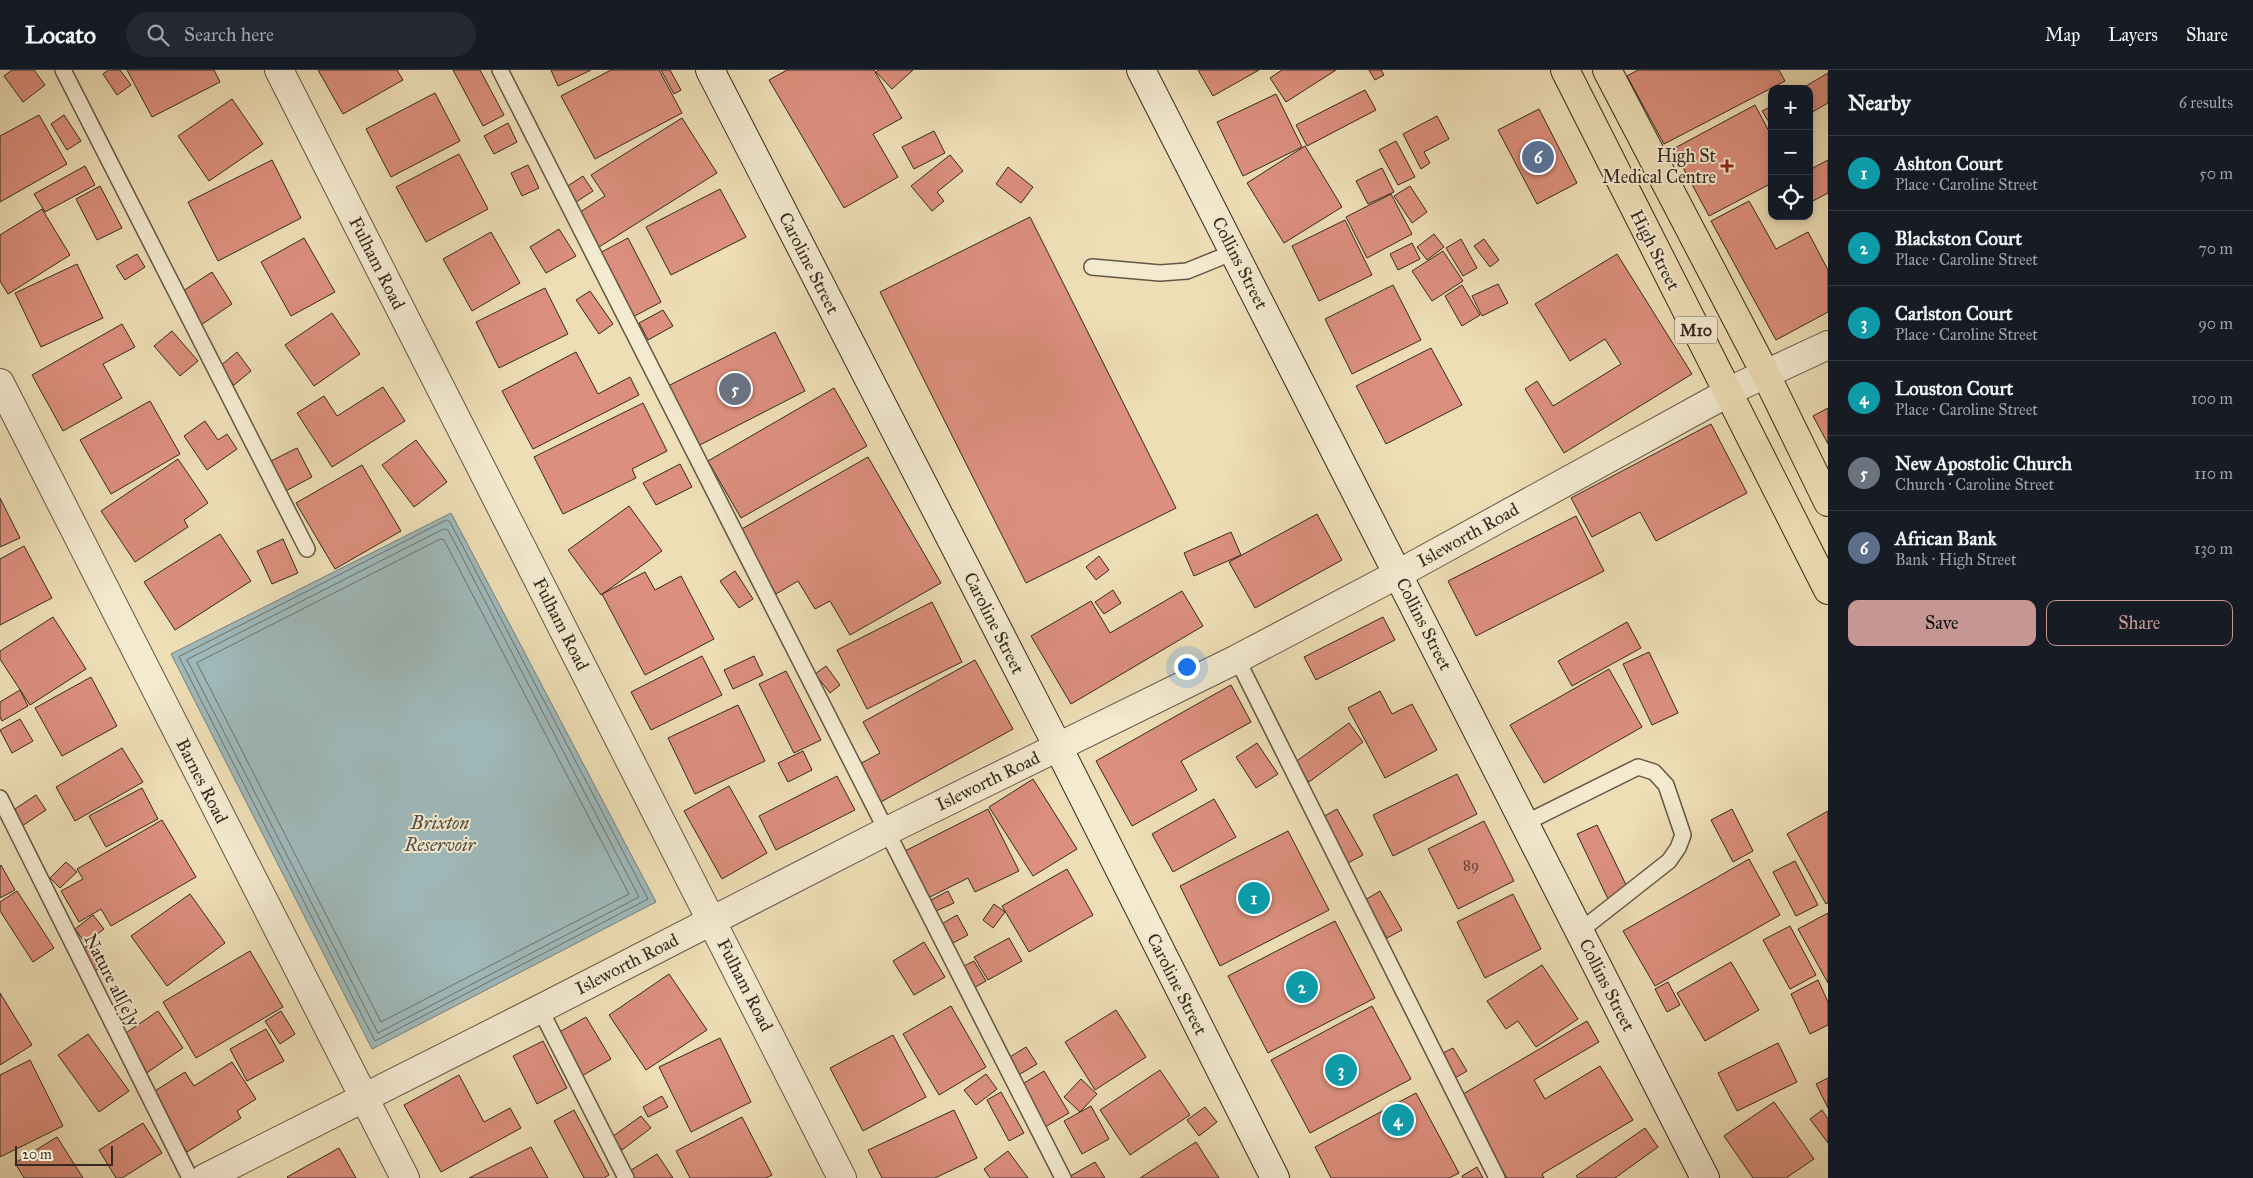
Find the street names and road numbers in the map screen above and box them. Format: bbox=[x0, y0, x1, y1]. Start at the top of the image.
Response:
street label: High Street bbox=[1624, 206, 1685, 295]
street label: Caroline Street bbox=[774, 208, 844, 318]
street label: Fulham Road bbox=[344, 213, 410, 313]
street label: Collins Street bbox=[1207, 213, 1273, 314]
road number: M10 bbox=[1675, 316, 1717, 344]
street label: Isleworth Road bbox=[1413, 498, 1523, 572]
street label: Caroline Street bbox=[959, 568, 1029, 678]
street label: Fulham Road bbox=[528, 574, 594, 674]
street label: Collins Street bbox=[1391, 574, 1457, 675]
street label: Barnes Road bbox=[171, 735, 233, 827]
street label: Isleworth Road bbox=[933, 746, 1043, 816]
street label: Isleworth Road bbox=[572, 929, 682, 999]
street label: Caroline Street bbox=[1142, 929, 1212, 1039]
street label: Nature all[e]y bbox=[79, 930, 145, 1031]
street label: Fulham Road bbox=[712, 935, 778, 1035]
street label: Collins Street bbox=[1574, 935, 1640, 1036]

